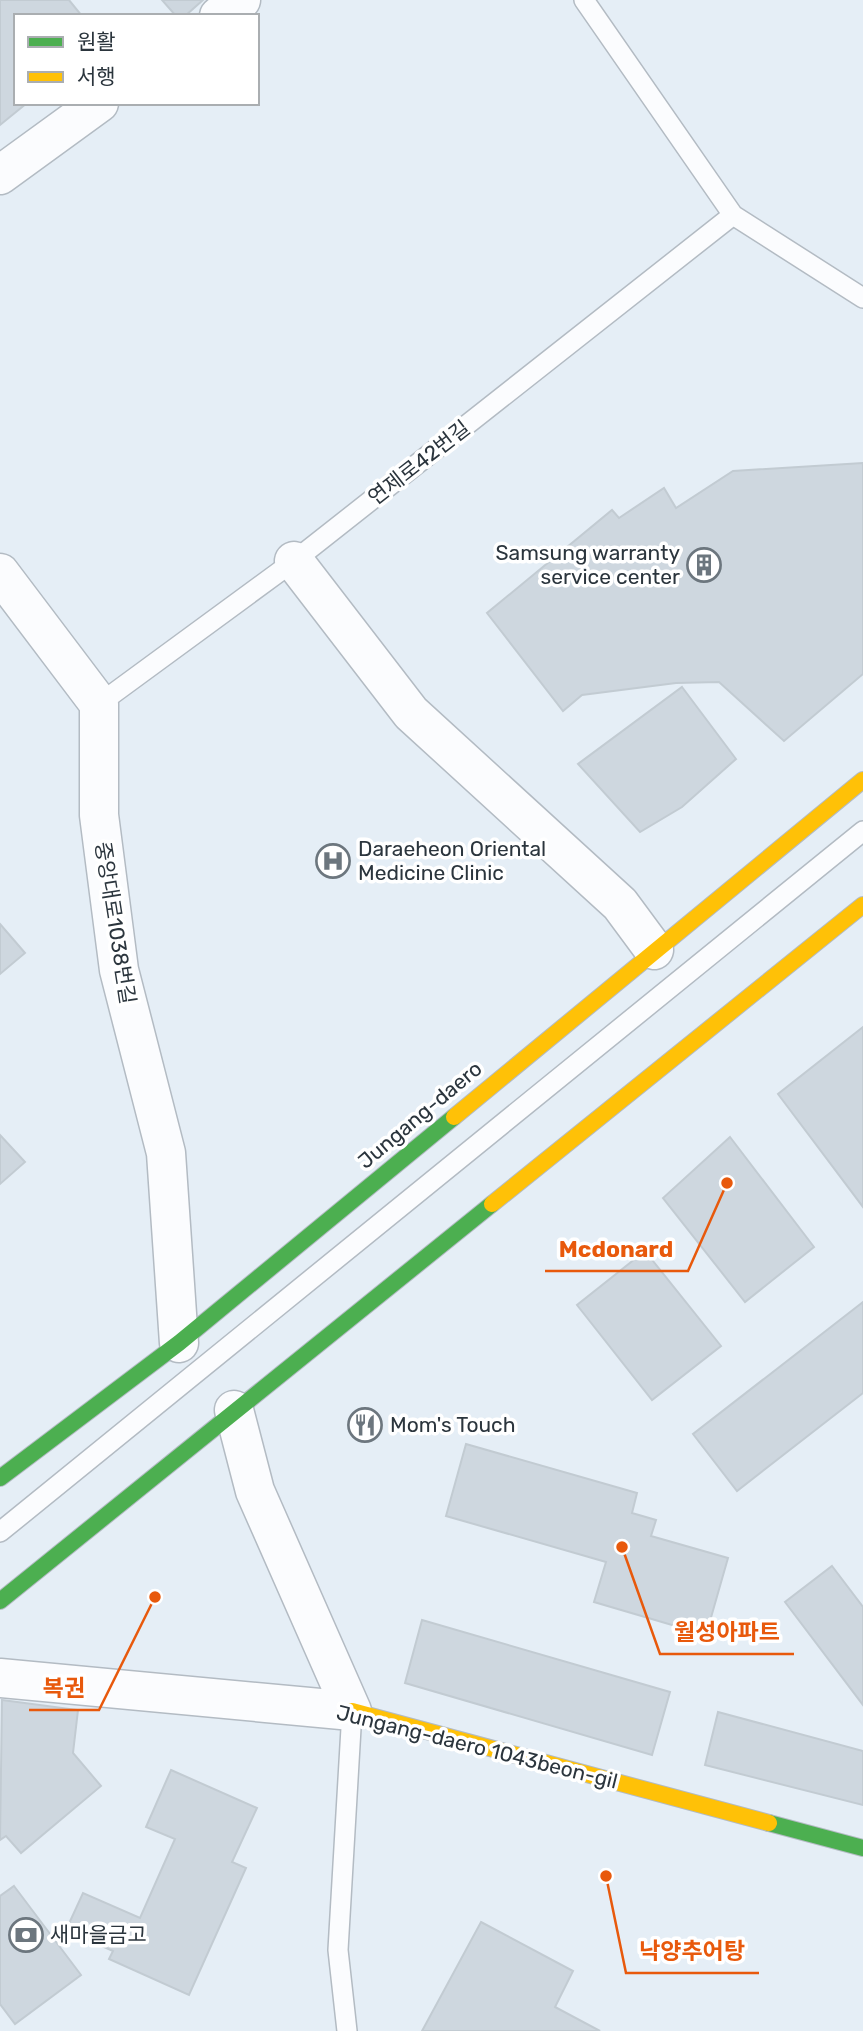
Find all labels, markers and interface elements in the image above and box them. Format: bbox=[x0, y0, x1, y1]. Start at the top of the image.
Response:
legend bbox=[14, 14, 259, 105]
text: 원활 bbox=[77, 29, 116, 54]
text: 서행 bbox=[77, 64, 116, 89]
street label: 연제로42번길 bbox=[363, 415, 474, 510]
place label: Samsung warranty service center bbox=[496, 540, 680, 589]
building icon: Samsung warranty service center bbox=[685, 546, 723, 584]
place label: Daraeheon Oriental Medicine Clinic bbox=[358, 836, 546, 885]
street label: 중앙대로1038번길 bbox=[90, 840, 141, 1006]
hospital icon: Daraeheon Oriental Medicine Clinic bbox=[314, 842, 352, 880]
street label: Jungang-daero bbox=[353, 1056, 487, 1174]
callout: Mcdonard bbox=[545, 1227, 688, 1271]
text: Mcdonard bbox=[559, 1235, 673, 1263]
restaurant icon: Mom's Touch bbox=[346, 1406, 384, 1444]
place label: Mom's Touch bbox=[390, 1412, 515, 1437]
callout: 월성아파트 bbox=[660, 1610, 794, 1654]
text: 월성아파트 bbox=[674, 1618, 780, 1646]
callout: 복권 bbox=[29, 1666, 99, 1710]
text: 복권 bbox=[43, 1674, 85, 1702]
street label: Jungang-daero 1043beon-gil bbox=[334, 1699, 620, 1794]
bank icon: 새마을금고 bbox=[7, 1916, 45, 1954]
place label: 새마을금고 bbox=[50, 1922, 147, 1947]
callout: 낙양추어탕 bbox=[626, 1929, 759, 1973]
text: 낙양추어탕 bbox=[639, 1937, 745, 1965]

